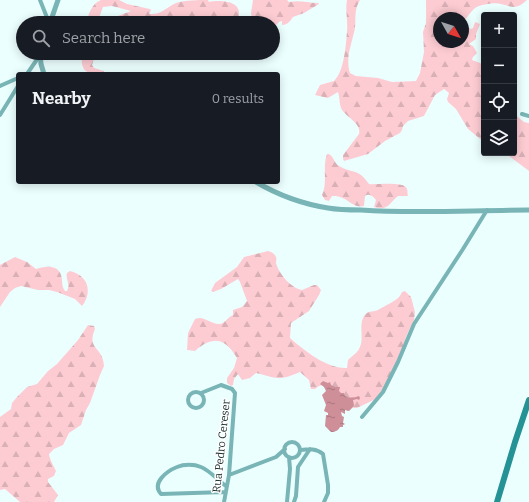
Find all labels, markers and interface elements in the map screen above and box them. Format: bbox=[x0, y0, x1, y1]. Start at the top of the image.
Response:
north arrow bbox=[433, 12, 469, 48]
map controls bbox=[481, 12, 517, 156]
button: + bbox=[481, 12, 517, 48]
search box bbox=[16, 16, 280, 60]
icon: search bbox=[30, 27, 52, 49]
text: Search here bbox=[62, 29, 145, 47]
button: − bbox=[481, 48, 517, 84]
button: locate bbox=[481, 84, 517, 120]
text: Nearby bbox=[32, 88, 91, 109]
text: 0 results bbox=[212, 91, 264, 106]
button: layers bbox=[481, 120, 517, 156]
street label: Rua Pedro Cereser bbox=[210, 399, 233, 493]

